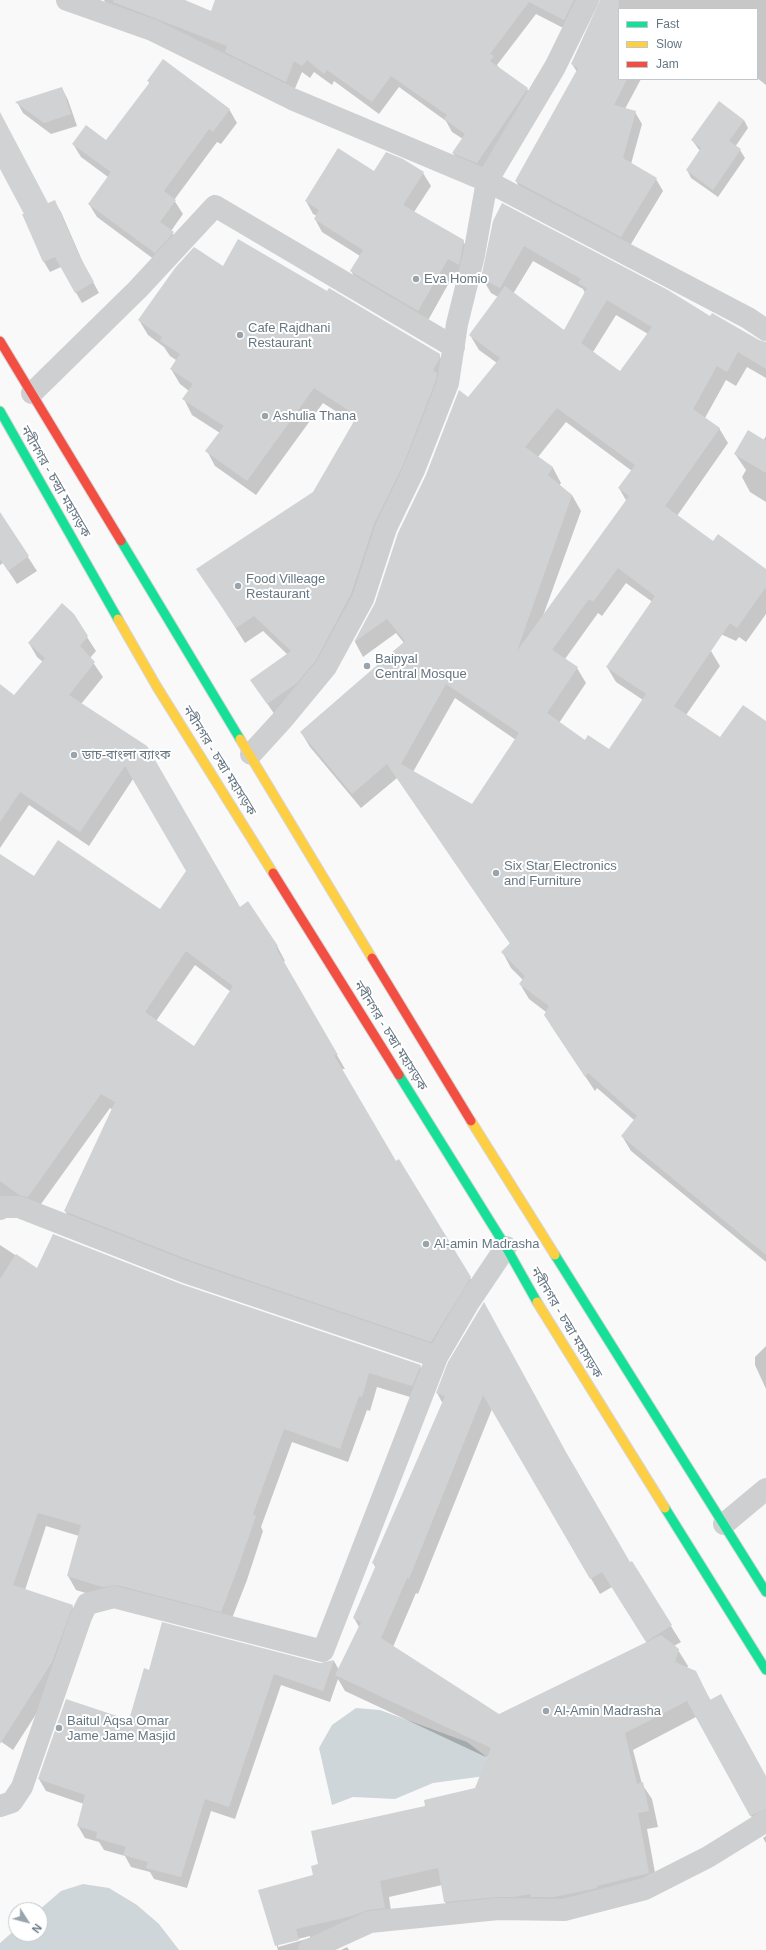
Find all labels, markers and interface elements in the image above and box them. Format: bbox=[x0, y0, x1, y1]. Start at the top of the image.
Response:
legend bbox=[618, 8, 758, 80]
text: Fast bbox=[656, 17, 679, 31]
text: Slow bbox=[656, 37, 682, 51]
text: Jam bbox=[656, 57, 679, 71]
place label: Eva Homio bbox=[424, 271, 488, 287]
marker: Eva Homio bbox=[411, 274, 421, 284]
place label: Cafe Rajdhani Restaurant bbox=[248, 320, 330, 351]
marker: Cafe Rajdhani Restaurant bbox=[235, 330, 245, 340]
place label: Ashulia Thana bbox=[273, 408, 356, 424]
marker: Ashulia Thana bbox=[260, 411, 270, 421]
street label: নবীনগর - চন্দ্রা মহাসড়ক bbox=[17, 423, 93, 541]
place label: Food Villeage Restaurant bbox=[246, 571, 325, 602]
marker: Food Villeage Restaurant bbox=[233, 581, 243, 591]
place label: Baipyal Central Mosque bbox=[375, 651, 467, 682]
marker: Baipyal Central Mosque bbox=[362, 661, 372, 671]
street label: নবীনগর - চন্দ্রা মহাসড়ক bbox=[179, 703, 259, 819]
place label: ডাচ-বাংলা ব্যাংক bbox=[82, 747, 170, 763]
marker: ডাচ-বাংলা ব্যাংক bbox=[69, 750, 79, 760]
place label: Six Star Electronics and Furniture bbox=[504, 858, 617, 889]
marker: Six Star Electronics and Furniture bbox=[491, 868, 501, 878]
street label: নবীনগর - চন্দ্রা মহাসড়ক bbox=[350, 978, 430, 1094]
place label: Al-amin Madrasha bbox=[434, 1236, 539, 1252]
marker: Al-amin Madrasha bbox=[421, 1239, 431, 1249]
street label: নবীনগর - চন্দ্রা মহাসড়ক bbox=[527, 1265, 605, 1381]
place label: Al-Amin Madrasha bbox=[554, 1703, 661, 1719]
marker: Al-Amin Madrasha bbox=[541, 1706, 551, 1716]
place label: Baitul Aqsa Omar Jame Jame Masjid bbox=[67, 1713, 175, 1744]
marker: Baitul Aqsa Omar Jame Jame Masjid bbox=[54, 1723, 64, 1733]
north arrow bbox=[8, 1902, 48, 1942]
text: N bbox=[30, 1922, 44, 1935]

